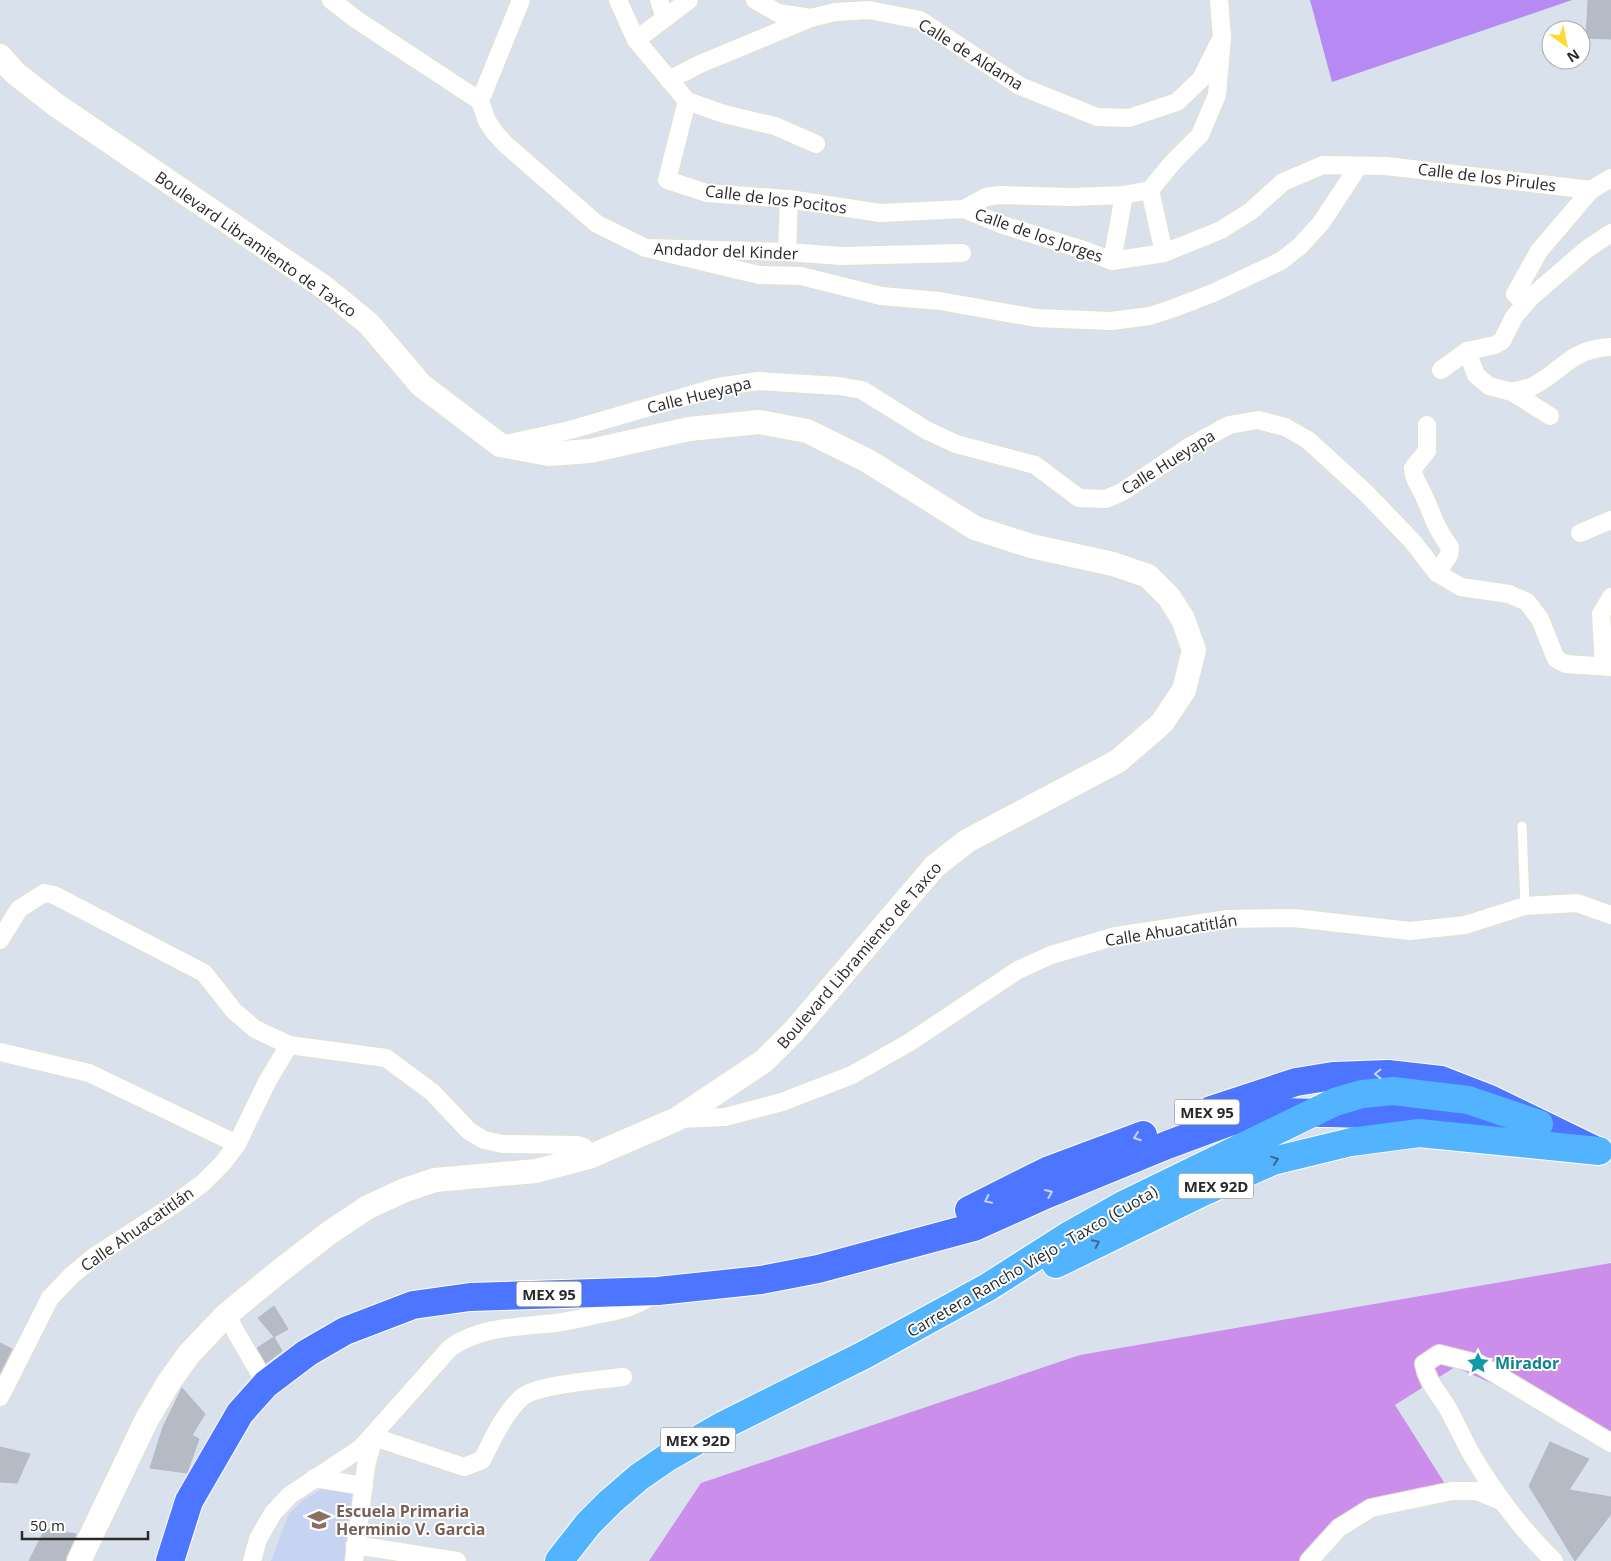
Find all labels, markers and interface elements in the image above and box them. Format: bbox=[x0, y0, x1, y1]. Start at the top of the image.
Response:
street label: Calle de Aldama bbox=[914, 13, 1028, 95]
north arrow bbox=[1541, 20, 1591, 70]
text: N bbox=[1563, 45, 1583, 67]
street label: Calle de los Pirules bbox=[1417, 158, 1557, 196]
street label: Boulevard Libramiento de Taxco bbox=[151, 166, 361, 322]
street label: Calle de los Pocitos bbox=[704, 179, 848, 219]
street label: Calle de los Jorges bbox=[972, 203, 1106, 267]
street label: Andador del Kinder bbox=[653, 237, 799, 265]
street label: Calle Hueyapa bbox=[645, 371, 753, 419]
street label: Calle Hueyapa bbox=[1117, 424, 1219, 500]
street label: Boulevard Libramiento de Taxco bbox=[772, 857, 946, 1053]
street label: Calle Ahuacatitlán bbox=[1103, 909, 1239, 951]
one-way arrow bbox=[1373, 1069, 1381, 1079]
road number: MEX 95 bbox=[1174, 1100, 1240, 1124]
one-way arrow bbox=[1134, 1131, 1142, 1141]
one-way arrow bbox=[1271, 1156, 1279, 1166]
road number: MEX 92D bbox=[1178, 1174, 1254, 1198]
street label: Carretera Rancho Viejo - Taxco (Cuota) bbox=[903, 1180, 1162, 1342]
street label: Calle Ahuacatitlán bbox=[76, 1182, 198, 1276]
one-way arrow bbox=[1044, 1189, 1053, 1199]
one-way arrow bbox=[984, 1194, 993, 1204]
one-way arrow bbox=[1091, 1239, 1100, 1249]
road number: MEX 95 bbox=[516, 1282, 582, 1306]
place icon: Mirador bbox=[1465, 1350, 1491, 1376]
place label: Mirador bbox=[1495, 1352, 1559, 1374]
road number: MEX 92D bbox=[660, 1428, 736, 1452]
place label: Escuela Primaria Herminio V. Garcìa bbox=[336, 1500, 485, 1540]
school or university icon: Escuela Primaria Herminio V. Garcìa bbox=[306, 1507, 332, 1533]
scale bar bbox=[22, 1508, 149, 1540]
text: 50 m bbox=[30, 1515, 65, 1535]

